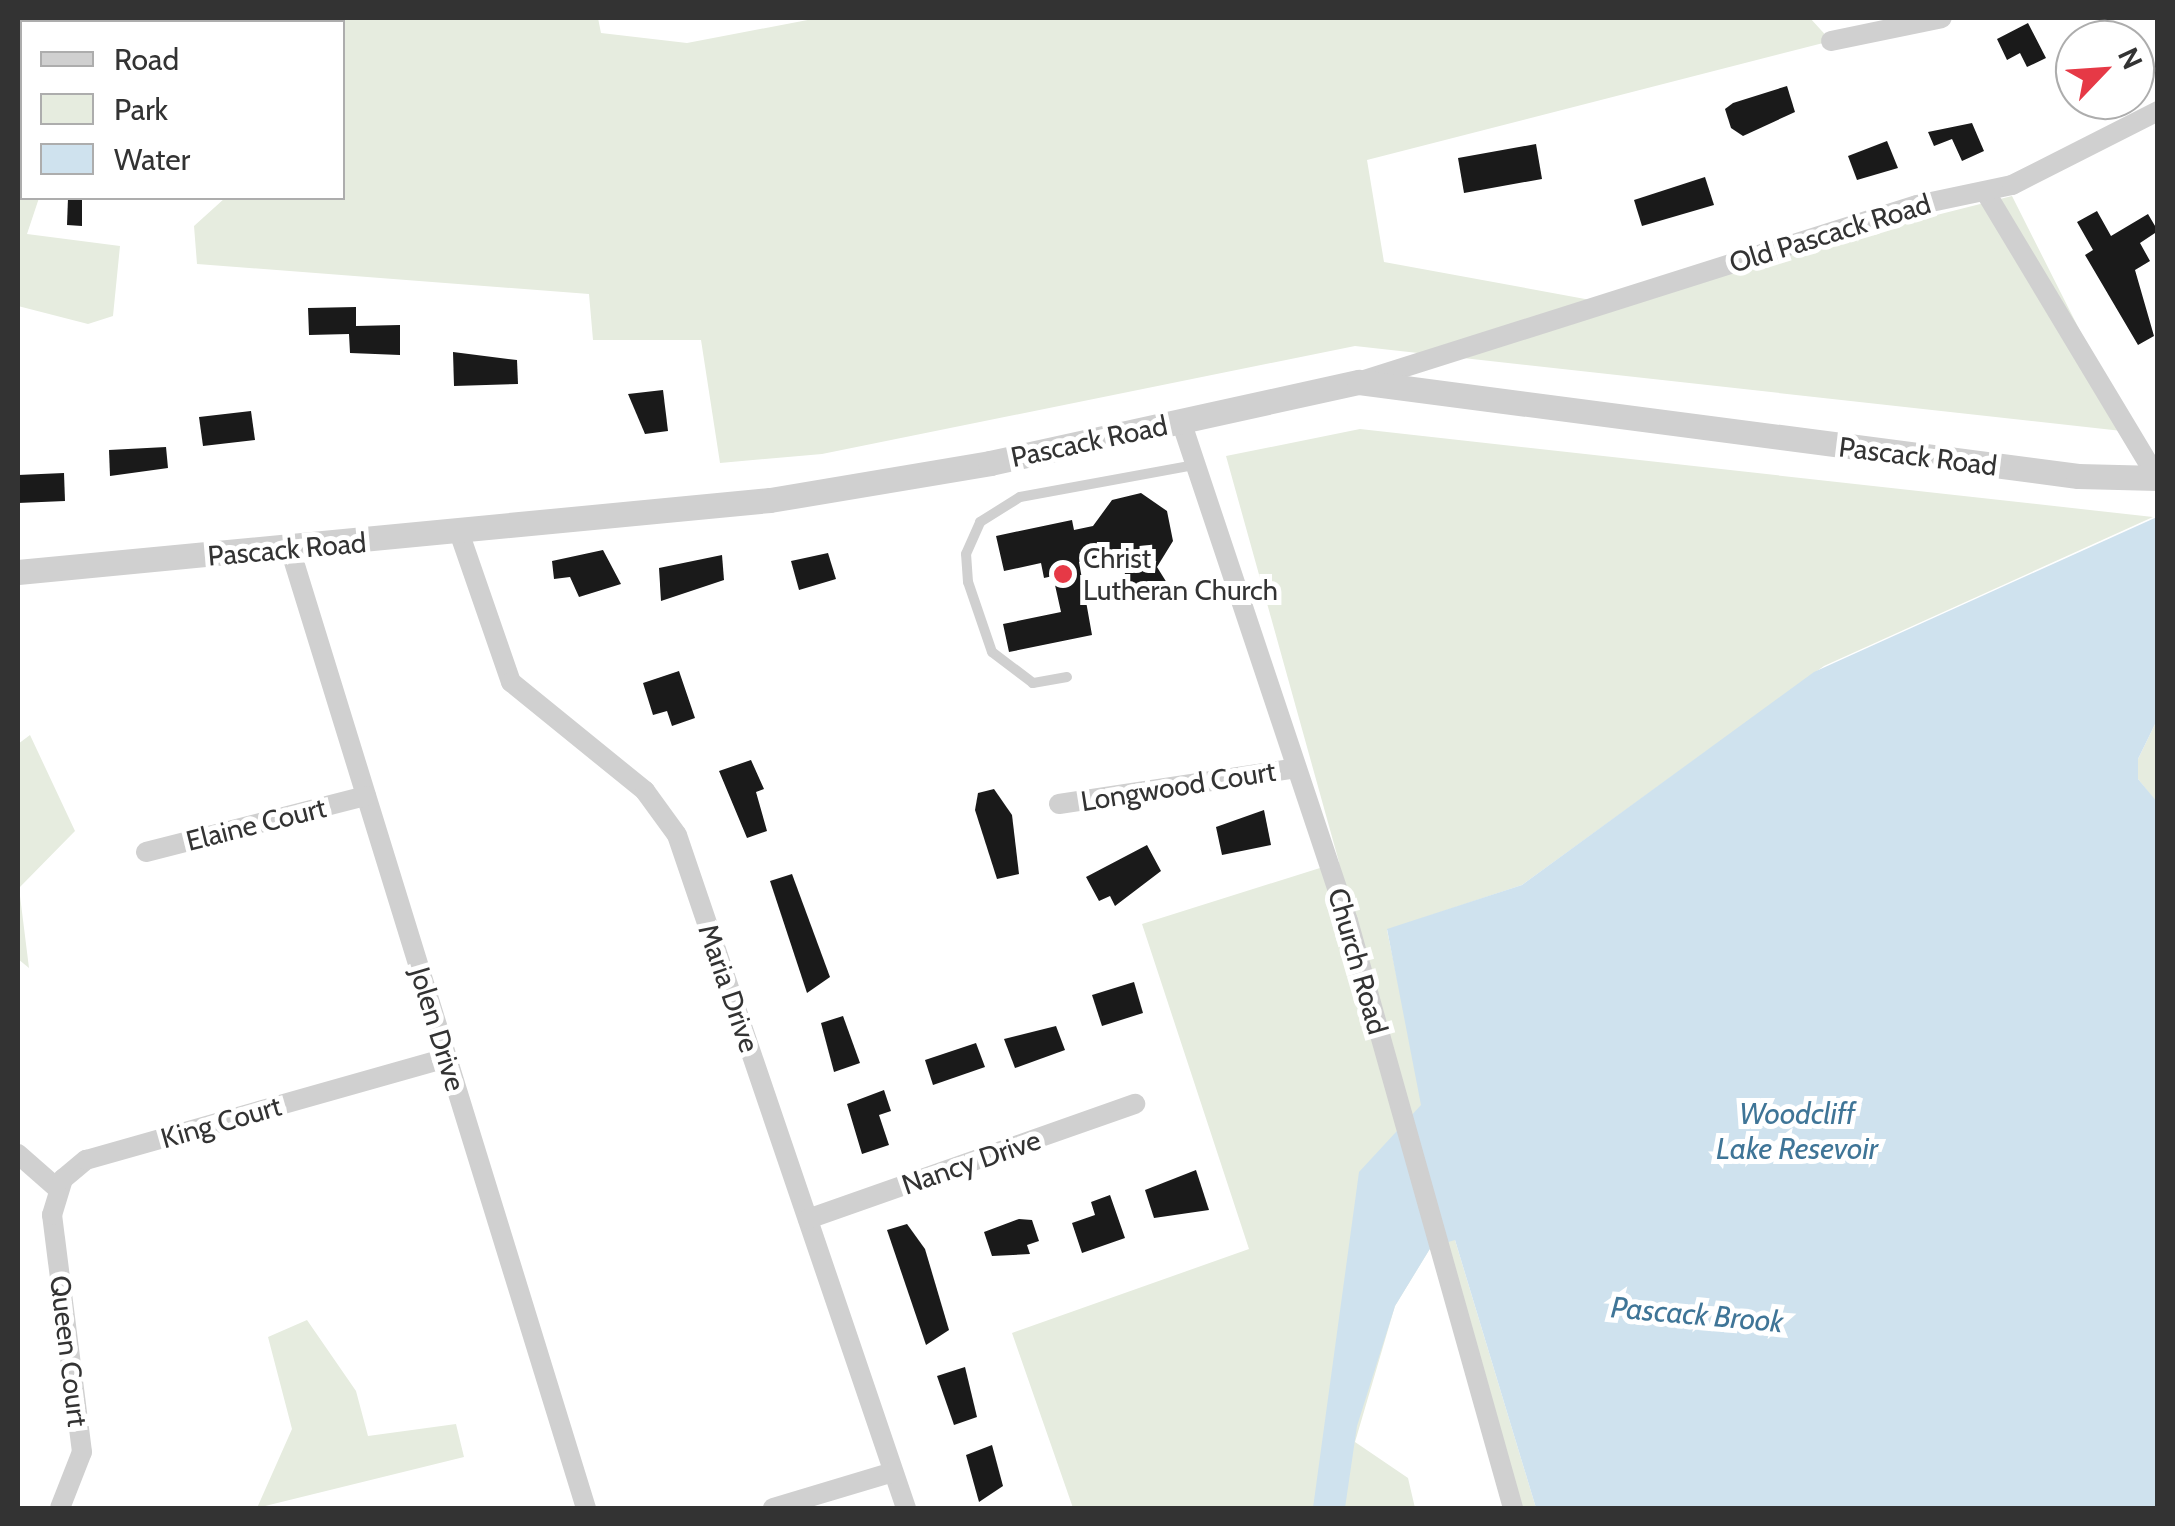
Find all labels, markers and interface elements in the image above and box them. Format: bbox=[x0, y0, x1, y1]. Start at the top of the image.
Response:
legend bbox=[20, 20, 345, 200]
north arrow bbox=[2055, 20, 2155, 120]
text: Road bbox=[114, 41, 179, 78]
text: N bbox=[2111, 42, 2150, 74]
text: Park bbox=[114, 91, 168, 128]
text: Water bbox=[114, 141, 190, 178]
street label: Old Pascack Road bbox=[1725, 186, 1935, 280]
street label: Pascack Road bbox=[1008, 408, 1170, 474]
street label: Pascack Road bbox=[1837, 430, 1999, 482]
street label: Pascack Road bbox=[206, 525, 368, 573]
place label: Christ Lutheran Church bbox=[1083, 541, 1278, 607]
marker: Christ Lutheran Church bbox=[1052, 563, 1074, 585]
street label: Longwood Court bbox=[1078, 754, 1278, 818]
street label: Elaine Court bbox=[183, 790, 329, 858]
street label: Church Road bbox=[1321, 884, 1395, 1038]
street label: Maria Drive bbox=[691, 919, 767, 1057]
street label: Jolen Drive bbox=[403, 963, 473, 1095]
street label: King Court bbox=[157, 1089, 285, 1155]
water label: Woodcliff Lake Resevoir bbox=[1716, 1096, 1878, 1166]
street label: Nancy Drive bbox=[897, 1123, 1045, 1201]
street label: Queen Court bbox=[43, 1274, 95, 1428]
water label: Pascack Brook bbox=[1609, 1290, 1785, 1340]

